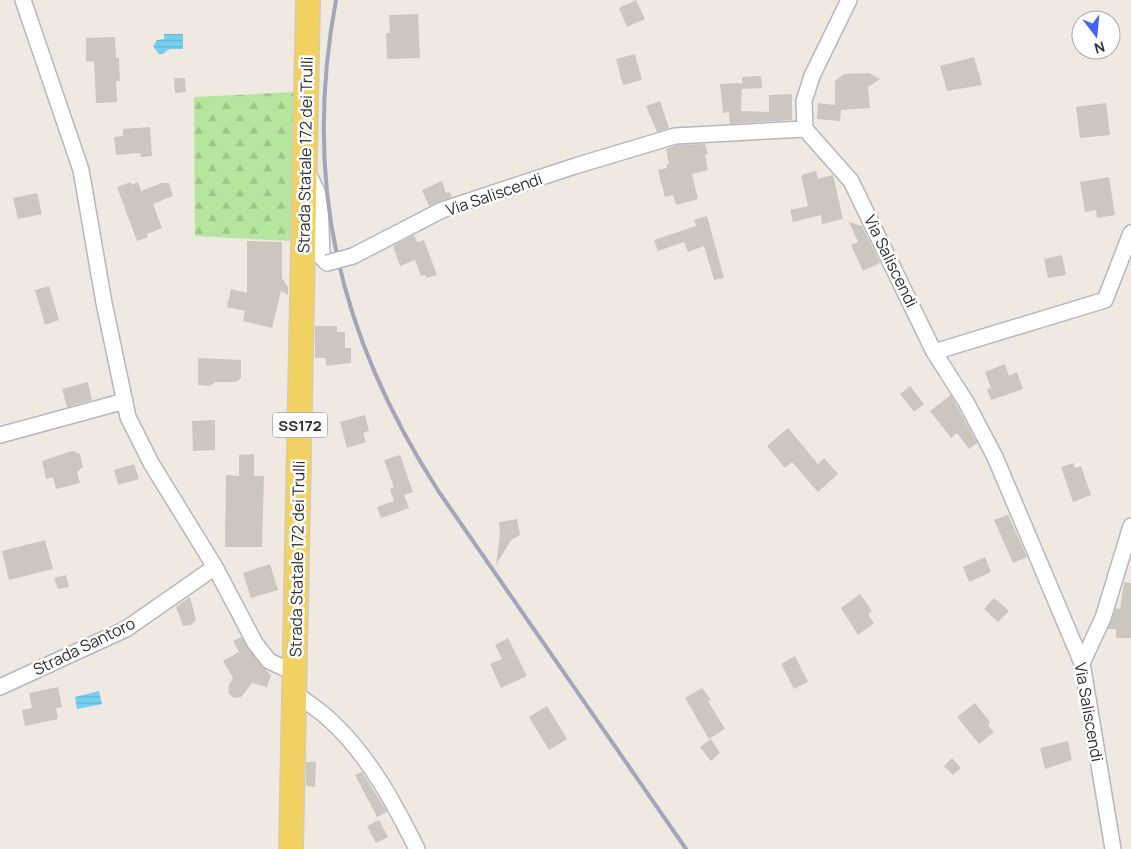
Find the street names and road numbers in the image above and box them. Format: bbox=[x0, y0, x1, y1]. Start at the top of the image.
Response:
street label: Strada Statale 172 dei Trulli bbox=[292, 57, 318, 253]
street label: Via Saliscendi bbox=[443, 167, 545, 221]
street label: Via Saliscendi bbox=[859, 211, 923, 311]
road number: SS172 bbox=[272, 412, 328, 438]
street label: Strada Statale 172 dei Trulli bbox=[284, 461, 310, 657]
street label: Strada Santoro bbox=[29, 612, 139, 680]
street label: Via Saliscendi bbox=[1069, 661, 1109, 763]

